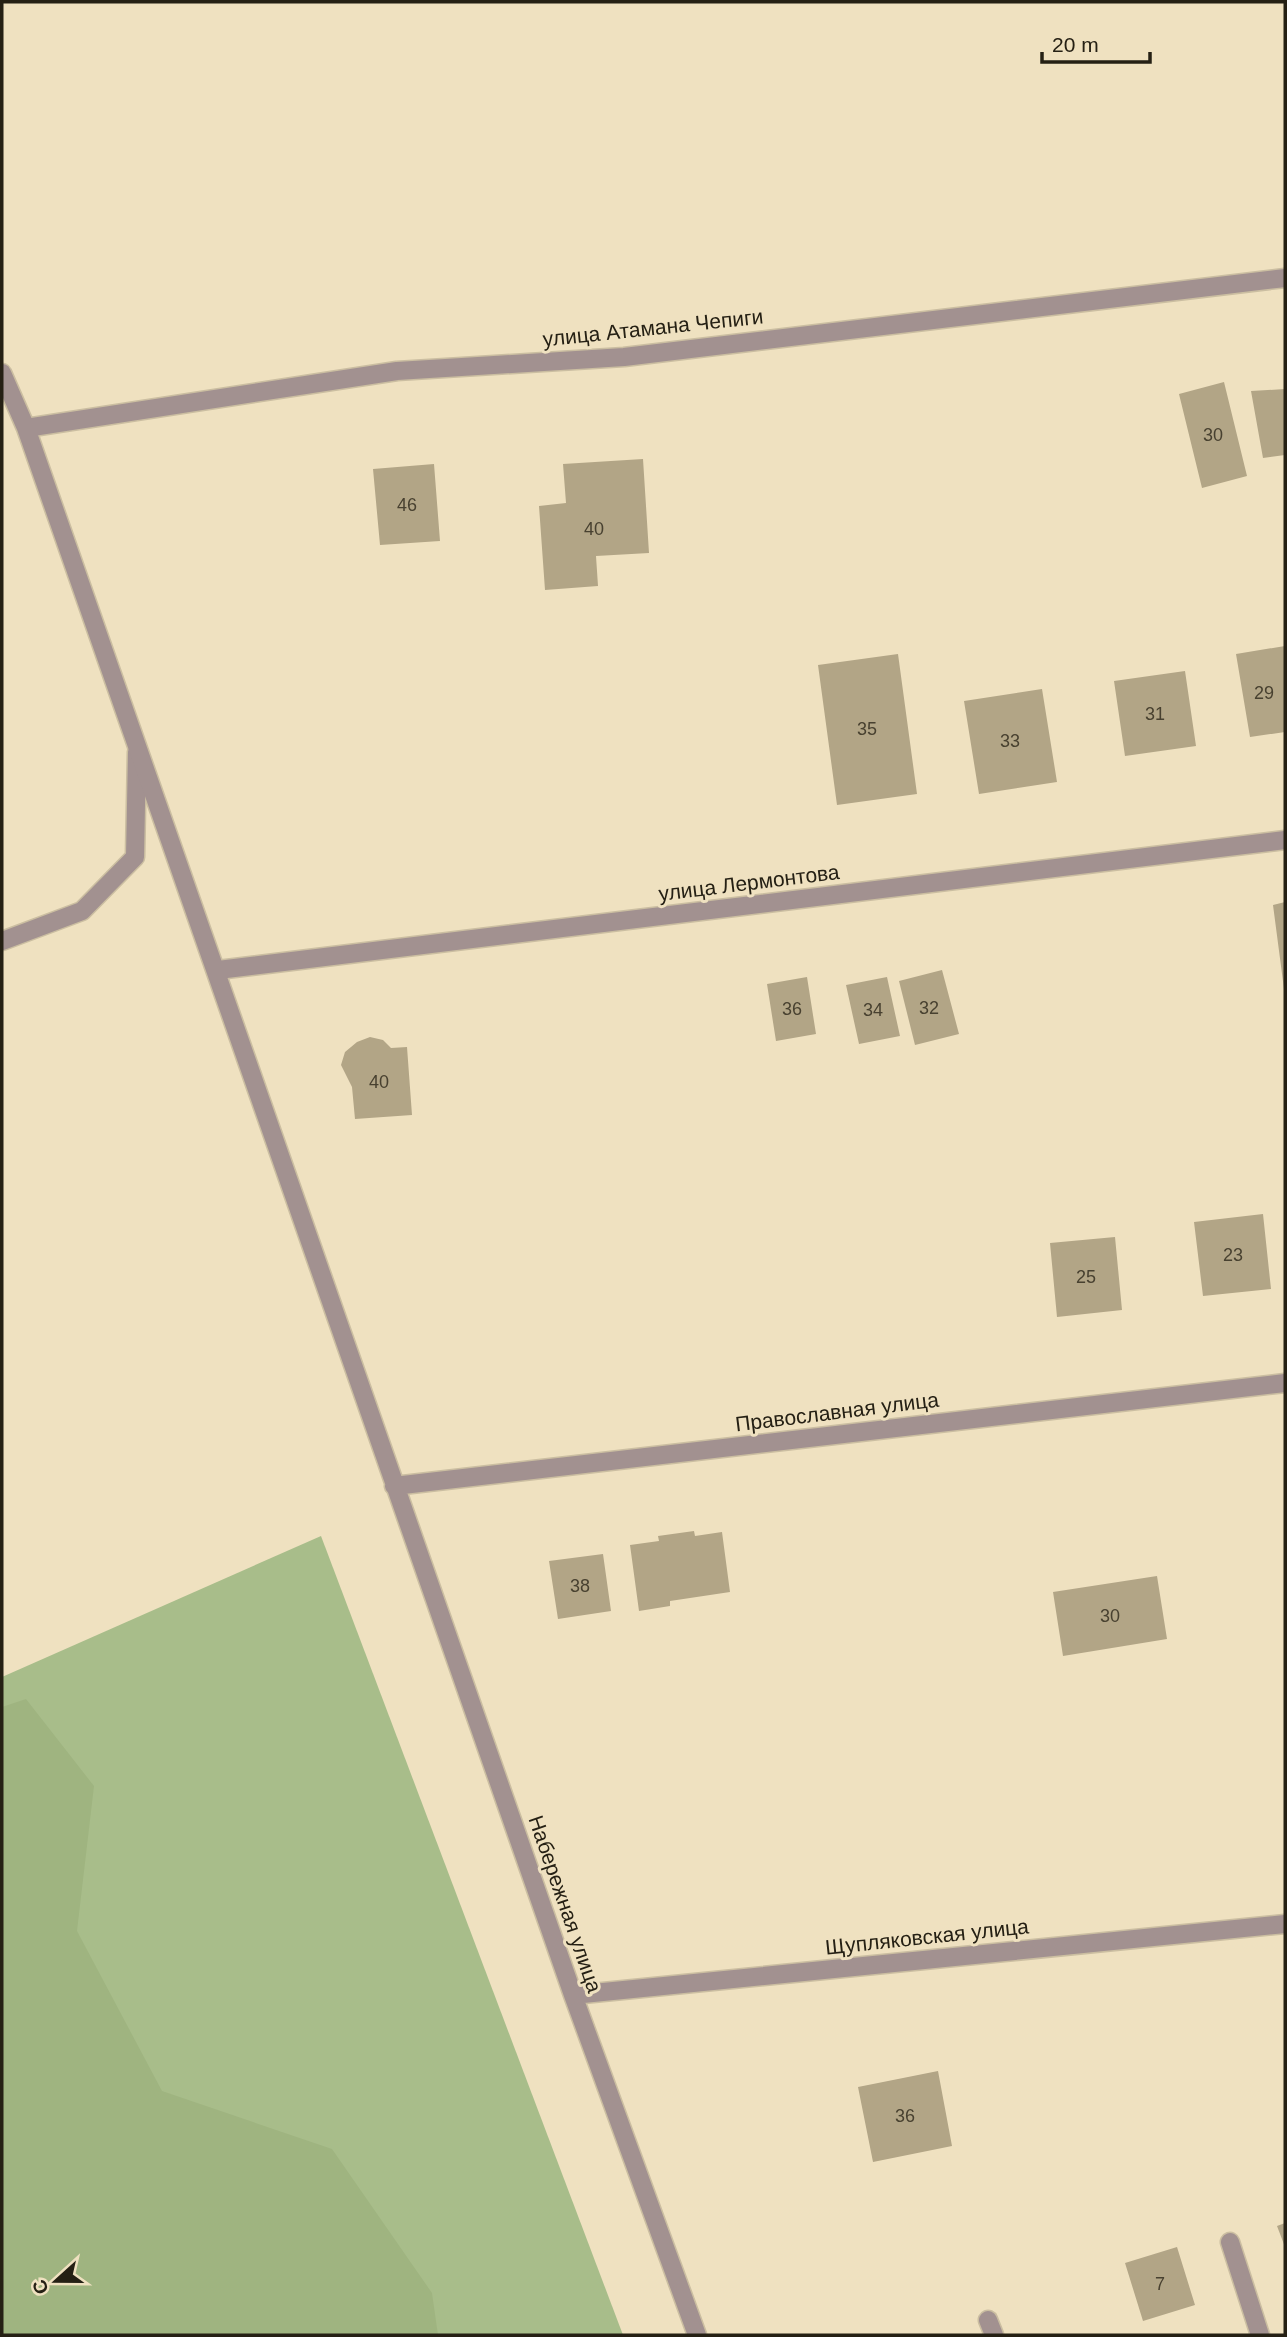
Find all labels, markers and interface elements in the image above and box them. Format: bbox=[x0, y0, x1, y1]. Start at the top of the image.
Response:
scale bar bbox=[1042, 21, 1150, 65]
text: 20 m bbox=[1052, 33, 1099, 56]
street label: улица Атамана Чепиги bbox=[542, 304, 764, 351]
house number: 30 bbox=[1203, 425, 1223, 445]
house number: 46 bbox=[397, 495, 417, 515]
house number: 40 bbox=[584, 519, 604, 539]
house number: 29 bbox=[1254, 683, 1274, 703]
house number: 31 bbox=[1145, 704, 1165, 724]
house number: 35 bbox=[857, 719, 877, 739]
house number: 33 bbox=[1000, 731, 1020, 751]
street label: улица Лермонтова bbox=[657, 860, 841, 905]
house number: 32 bbox=[919, 998, 939, 1018]
house number: 36 bbox=[782, 999, 802, 1019]
house number: 34 bbox=[863, 1000, 883, 1020]
house number: 40 bbox=[369, 1072, 389, 1092]
house number: 23 bbox=[1223, 1245, 1243, 1265]
house number: 25 bbox=[1076, 1267, 1096, 1287]
street label: Православная улица bbox=[734, 1388, 940, 1435]
house number: 38 bbox=[570, 1576, 590, 1596]
house number: 30 bbox=[1100, 1606, 1120, 1626]
street label: Набережная улица bbox=[524, 1812, 607, 1996]
street label: Щупляковская улица bbox=[824, 1914, 1030, 1959]
house number: 36 bbox=[895, 2106, 915, 2126]
north arrow bbox=[21, 2246, 91, 2316]
house number: 7 bbox=[1155, 2274, 1165, 2294]
text: С bbox=[28, 2276, 53, 2297]

